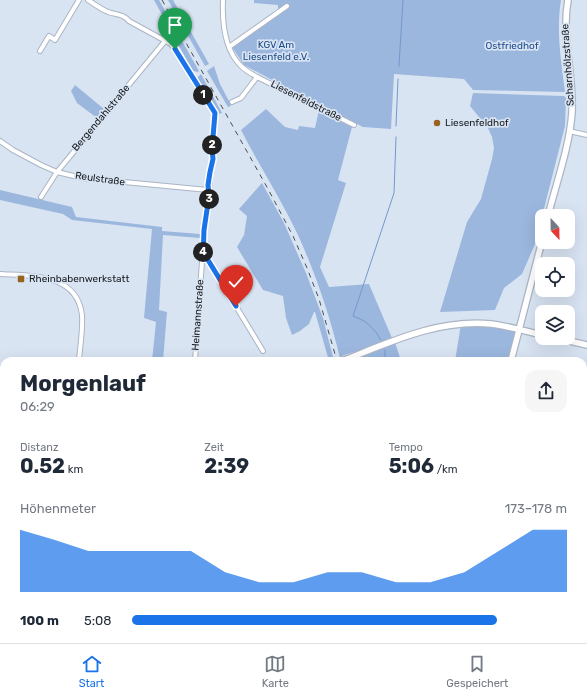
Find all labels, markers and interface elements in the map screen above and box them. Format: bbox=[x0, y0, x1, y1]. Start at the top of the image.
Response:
pin bbox=[158, 8, 192, 49]
icon: arrive bbox=[164, 14, 186, 36]
street label: Scharnhölzstraße bbox=[559, 23, 577, 106]
park label: KGV Am Liesenfeld e.V. bbox=[243, 39, 309, 63]
park label: Ostfriedhof bbox=[485, 40, 539, 52]
street label: Liesenfeldstraße bbox=[269, 78, 344, 124]
street label: Bergendahlstraße bbox=[70, 82, 133, 154]
pin: 1 bbox=[193, 85, 213, 105]
text: 1 bbox=[200, 88, 206, 101]
place label: Liesenfeldhof bbox=[445, 117, 509, 129]
marker: Liesenfeldhof bbox=[432, 118, 442, 128]
pin: 2 bbox=[202, 135, 222, 155]
text: 2 bbox=[208, 138, 216, 151]
street label: Reulstraße bbox=[74, 170, 126, 188]
pin: 3 bbox=[199, 189, 219, 209]
text: 3 bbox=[205, 192, 213, 205]
north arrow bbox=[535, 209, 575, 249]
map controls bbox=[535, 209, 575, 345]
pin: 4 bbox=[193, 242, 213, 262]
text: 4 bbox=[199, 245, 207, 258]
button: locate bbox=[535, 257, 575, 297]
pin bbox=[219, 265, 253, 306]
icon: check bbox=[225, 271, 247, 293]
place label: Rheinbabenwerkstatt bbox=[29, 273, 129, 285]
marker: Rheinbabenwerkstatt bbox=[16, 274, 26, 284]
street label: Heimannstraße bbox=[190, 279, 207, 351]
button: layers bbox=[535, 305, 575, 345]
text: Morgenlauf bbox=[20, 370, 146, 397]
button: share bbox=[525, 370, 567, 412]
text: 06:29 bbox=[20, 399, 55, 414]
text: Distanz bbox=[20, 441, 58, 454]
text: Zeit bbox=[204, 441, 224, 454]
text: Tempo bbox=[389, 441, 423, 454]
text: 0.52 bbox=[20, 454, 65, 478]
text: 2:39 bbox=[204, 454, 249, 478]
text: 5:06 bbox=[389, 454, 434, 478]
text: km bbox=[65, 463, 83, 476]
text: /km bbox=[434, 463, 458, 476]
text: Höhenmeter bbox=[20, 501, 96, 516]
text: 173–178 m bbox=[505, 501, 567, 516]
text: 100 m bbox=[20, 613, 59, 628]
text: 5:08 bbox=[84, 613, 112, 628]
tab: Start bbox=[79, 653, 104, 690]
tab: Karte bbox=[262, 653, 289, 690]
tab: Gespeichert bbox=[446, 653, 508, 690]

